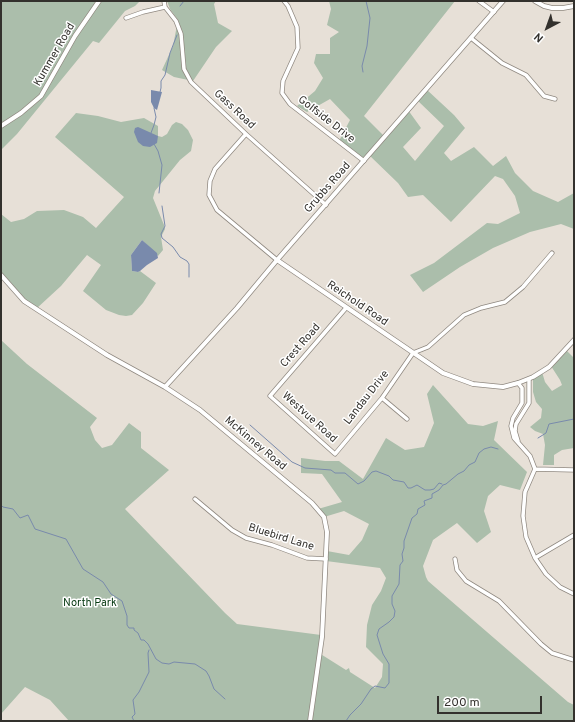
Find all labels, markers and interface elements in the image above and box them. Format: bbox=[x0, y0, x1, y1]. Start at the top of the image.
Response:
north arrow bbox=[527, 8, 567, 48]
street label: Kummer Road bbox=[32, 21, 78, 89]
text: N bbox=[532, 29, 547, 45]
street label: Gass Road bbox=[211, 88, 257, 132]
street label: Golfside Drive bbox=[295, 94, 357, 146]
street label: Grubbs Road bbox=[302, 160, 354, 216]
street label: Reichold Road bbox=[324, 279, 390, 329]
street label: Crest Road bbox=[278, 321, 324, 371]
street label: Landau Drive bbox=[342, 368, 392, 428]
street label: Westvue Road bbox=[279, 390, 339, 446]
street label: McKinney Road bbox=[221, 414, 289, 474]
street label: Bluebird Lane bbox=[246, 522, 316, 554]
park label: North Park bbox=[63, 597, 117, 611]
scale bar bbox=[439, 688, 544, 714]
text: 200 m bbox=[444, 695, 480, 711]

